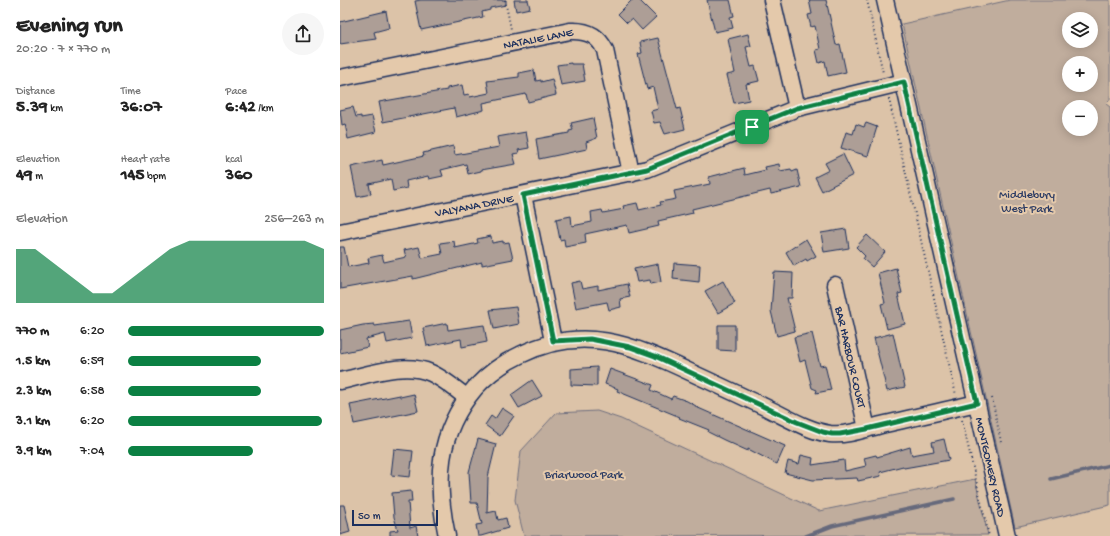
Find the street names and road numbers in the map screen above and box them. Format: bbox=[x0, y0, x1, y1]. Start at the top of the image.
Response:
street label: NATALIE LANE bbox=[502, 26, 575, 54]
street label: VALYANA DRIVE bbox=[433, 192, 515, 222]
street label: BAR HARBOUR COURT bbox=[830, 304, 868, 411]
street label: MONTGOMERY ROAD bbox=[971, 416, 1007, 519]

